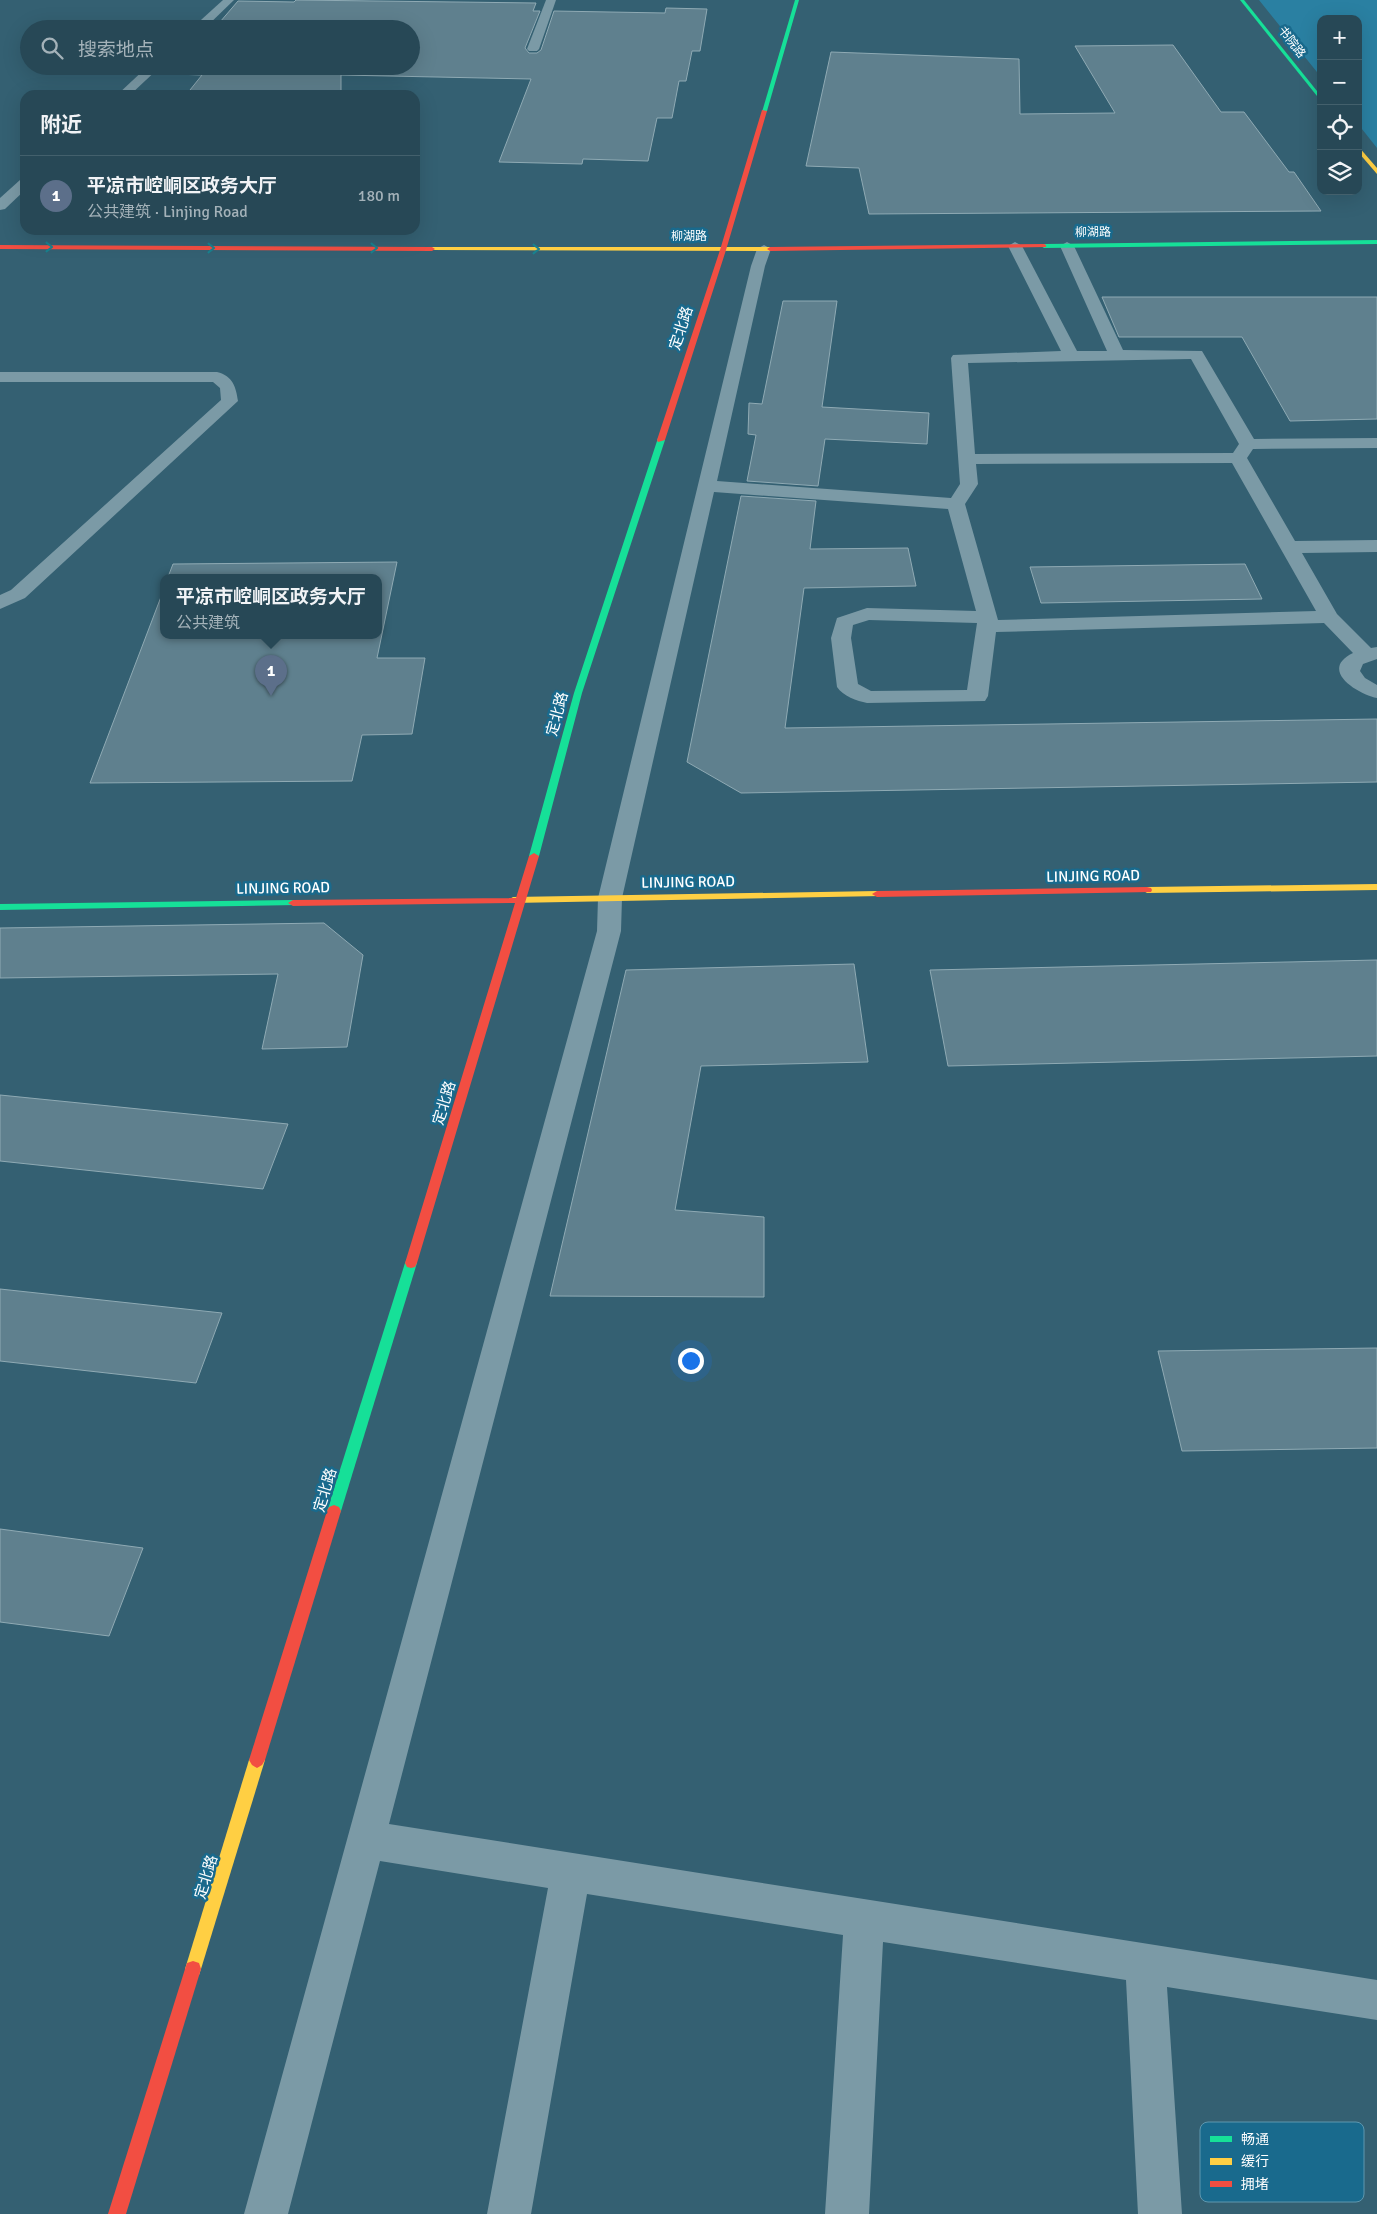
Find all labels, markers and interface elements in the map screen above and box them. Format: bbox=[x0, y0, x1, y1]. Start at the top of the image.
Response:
map controls bbox=[1317, 15, 1362, 195]
button: + bbox=[1317, 15, 1362, 60]
search box bbox=[20, 20, 420, 75]
street label: 书院路 bbox=[1275, 24, 1309, 61]
icon: search bbox=[38, 34, 66, 62]
text: 搜索地点 bbox=[78, 38, 154, 62]
button: − bbox=[1317, 60, 1362, 105]
button: locate bbox=[1317, 105, 1362, 150]
text: 附近 bbox=[40, 112, 82, 138]
button: layers bbox=[1317, 150, 1362, 195]
text: 平凉市崆峒区政务大厅 bbox=[87, 174, 277, 198]
text: 1 bbox=[52, 186, 60, 206]
text: 180 m bbox=[358, 186, 400, 206]
text: 公共建筑 · Linjing Road bbox=[87, 202, 248, 222]
street label: 柳湖路 bbox=[1075, 225, 1111, 240]
street label: 柳湖路 bbox=[671, 229, 707, 244]
one-way arrow bbox=[45, 242, 53, 252]
one-way arrow bbox=[207, 242, 215, 253]
one-way arrow bbox=[370, 243, 378, 253]
one-way arrow bbox=[532, 244, 540, 254]
street label: 定北路 bbox=[665, 304, 697, 352]
popup bbox=[160, 574, 382, 639]
text: 平凉市崆峒区政务大厅 bbox=[176, 585, 366, 609]
text: 公共建筑 bbox=[176, 613, 240, 633]
pin: 1 bbox=[255, 655, 287, 696]
street label: 定北路 bbox=[542, 690, 572, 738]
street label: LINJING ROAD bbox=[1046, 866, 1140, 886]
street label: LINJING ROAD bbox=[641, 872, 735, 892]
street label: LINJING ROAD bbox=[236, 878, 330, 898]
street label: 定北路 bbox=[429, 1079, 459, 1127]
your location bbox=[678, 1348, 704, 1374]
street label: 定北路 bbox=[310, 1466, 340, 1514]
street label: 定北路 bbox=[191, 1853, 221, 1901]
legend bbox=[1200, 2122, 1364, 2202]
text: 畅通 bbox=[1241, 2131, 1269, 2148]
text: 缓行 bbox=[1241, 2153, 1269, 2170]
text: 拥堵 bbox=[1241, 2176, 1269, 2193]

